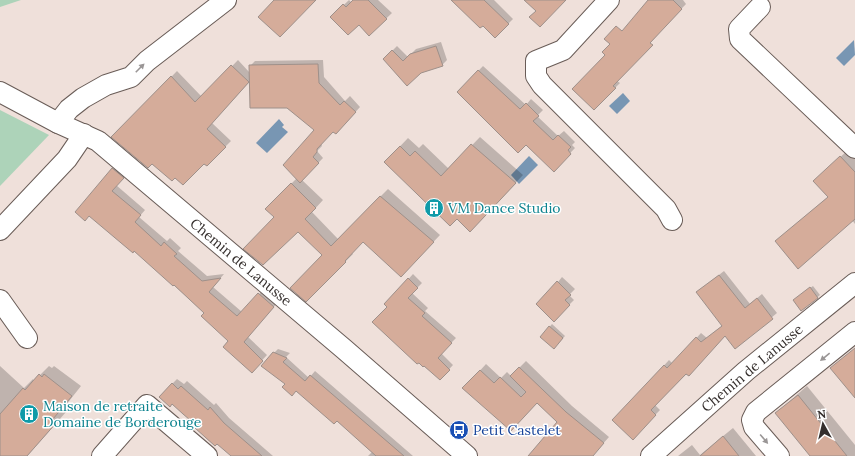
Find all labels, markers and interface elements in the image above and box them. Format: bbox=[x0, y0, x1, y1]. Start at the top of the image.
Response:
one-way arrow bbox=[135, 63, 145, 73]
building icon: VM Dance Studio bbox=[423, 197, 445, 219]
place label: VM Dance Studio bbox=[447, 199, 561, 217]
street label: Chemin de Lanusse bbox=[187, 214, 296, 310]
street label: Chemin de Lanusse bbox=[698, 320, 807, 416]
one-way arrow bbox=[819, 352, 830, 361]
place label: Maison de retraite Domaine de Borderouge bbox=[43, 397, 202, 431]
building icon: Maison de retraite Domaine de Borderouge bbox=[18, 403, 40, 425]
north arrow bbox=[803, 404, 843, 444]
text: N bbox=[816, 407, 827, 422]
bus stop icon: Petit Castelet bbox=[448, 419, 470, 441]
place label: Petit Castelet bbox=[473, 421, 561, 439]
one-way arrow bbox=[759, 433, 768, 444]

